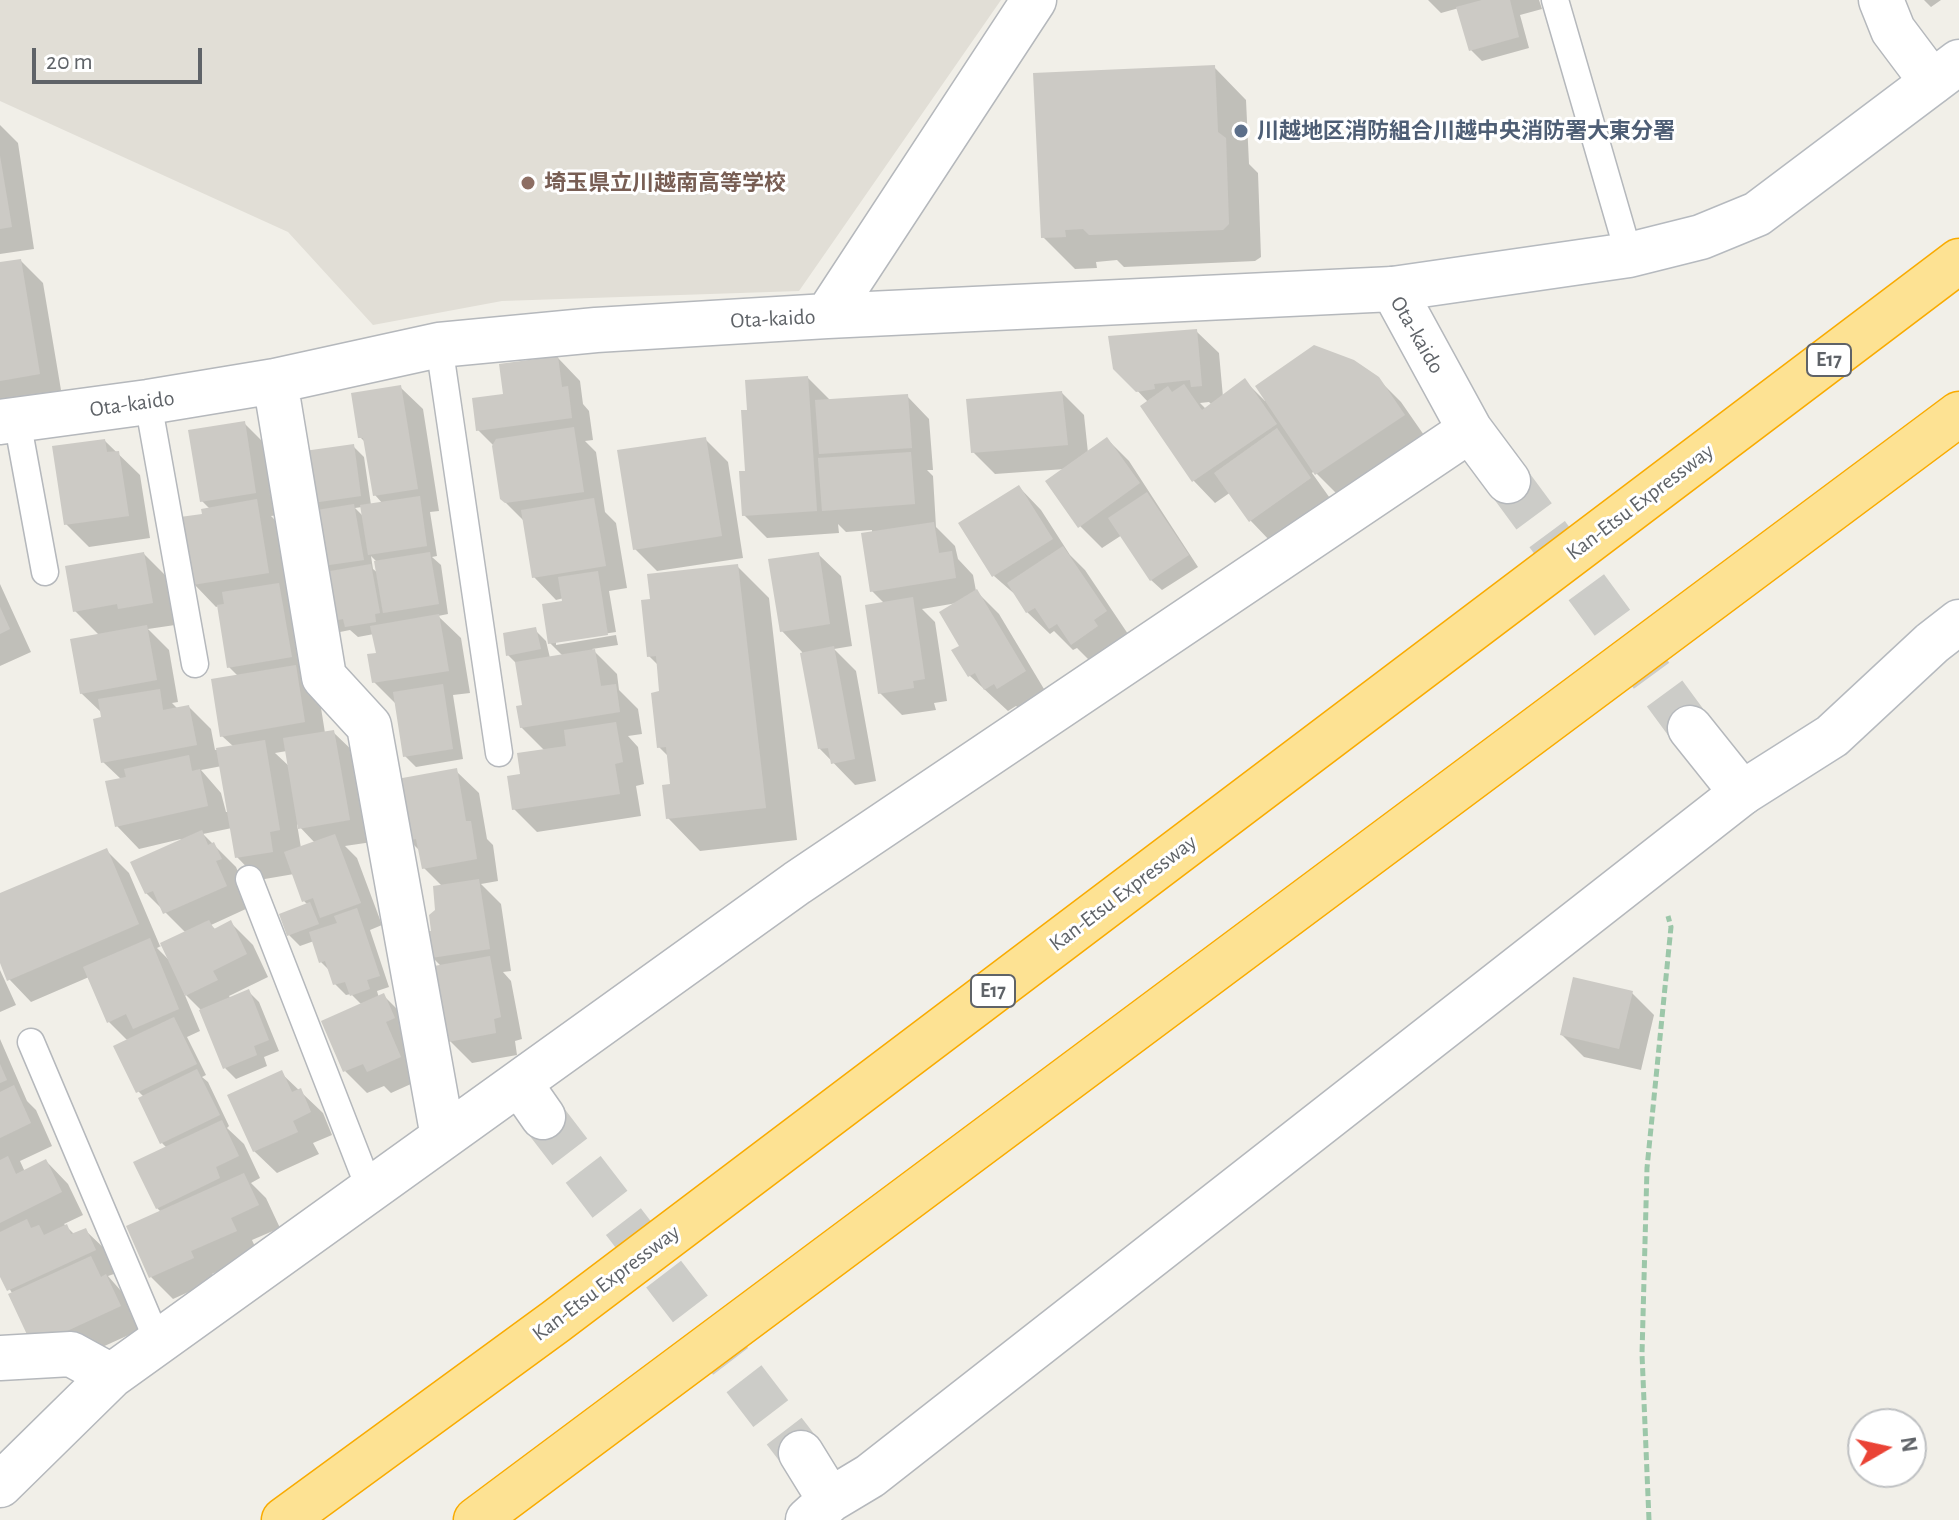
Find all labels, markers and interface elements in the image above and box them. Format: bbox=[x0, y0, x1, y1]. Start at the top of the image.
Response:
scale bar bbox=[36, 32, 206, 82]
text: 20 m bbox=[46, 50, 93, 74]
place label: 川越地区消防組合川越中央消防署大東分署 bbox=[1257, 118, 1675, 144]
marker: 川越地区消防組合川越中央消防署大東分署 bbox=[1232, 122, 1250, 140]
place label: 埼玉県立川越南高等学校 bbox=[544, 170, 786, 196]
marker: 埼玉県立川越南高等学校 bbox=[519, 174, 537, 192]
street label: Ota-kaido bbox=[1384, 292, 1450, 378]
street label: Ota-kaido bbox=[730, 304, 816, 334]
road number: E17 bbox=[1807, 344, 1851, 376]
street label: Ota-kaido bbox=[88, 385, 176, 423]
street label: Kan-Etsu Expressway bbox=[1561, 438, 1719, 566]
street label: Kan-Etsu Expressway bbox=[1044, 829, 1202, 957]
road number: E17 bbox=[971, 975, 1015, 1007]
street label: Kan-Etsu Expressway bbox=[527, 1219, 685, 1347]
north arrow bbox=[1847, 1408, 1927, 1488]
text: N bbox=[1897, 1435, 1921, 1454]

